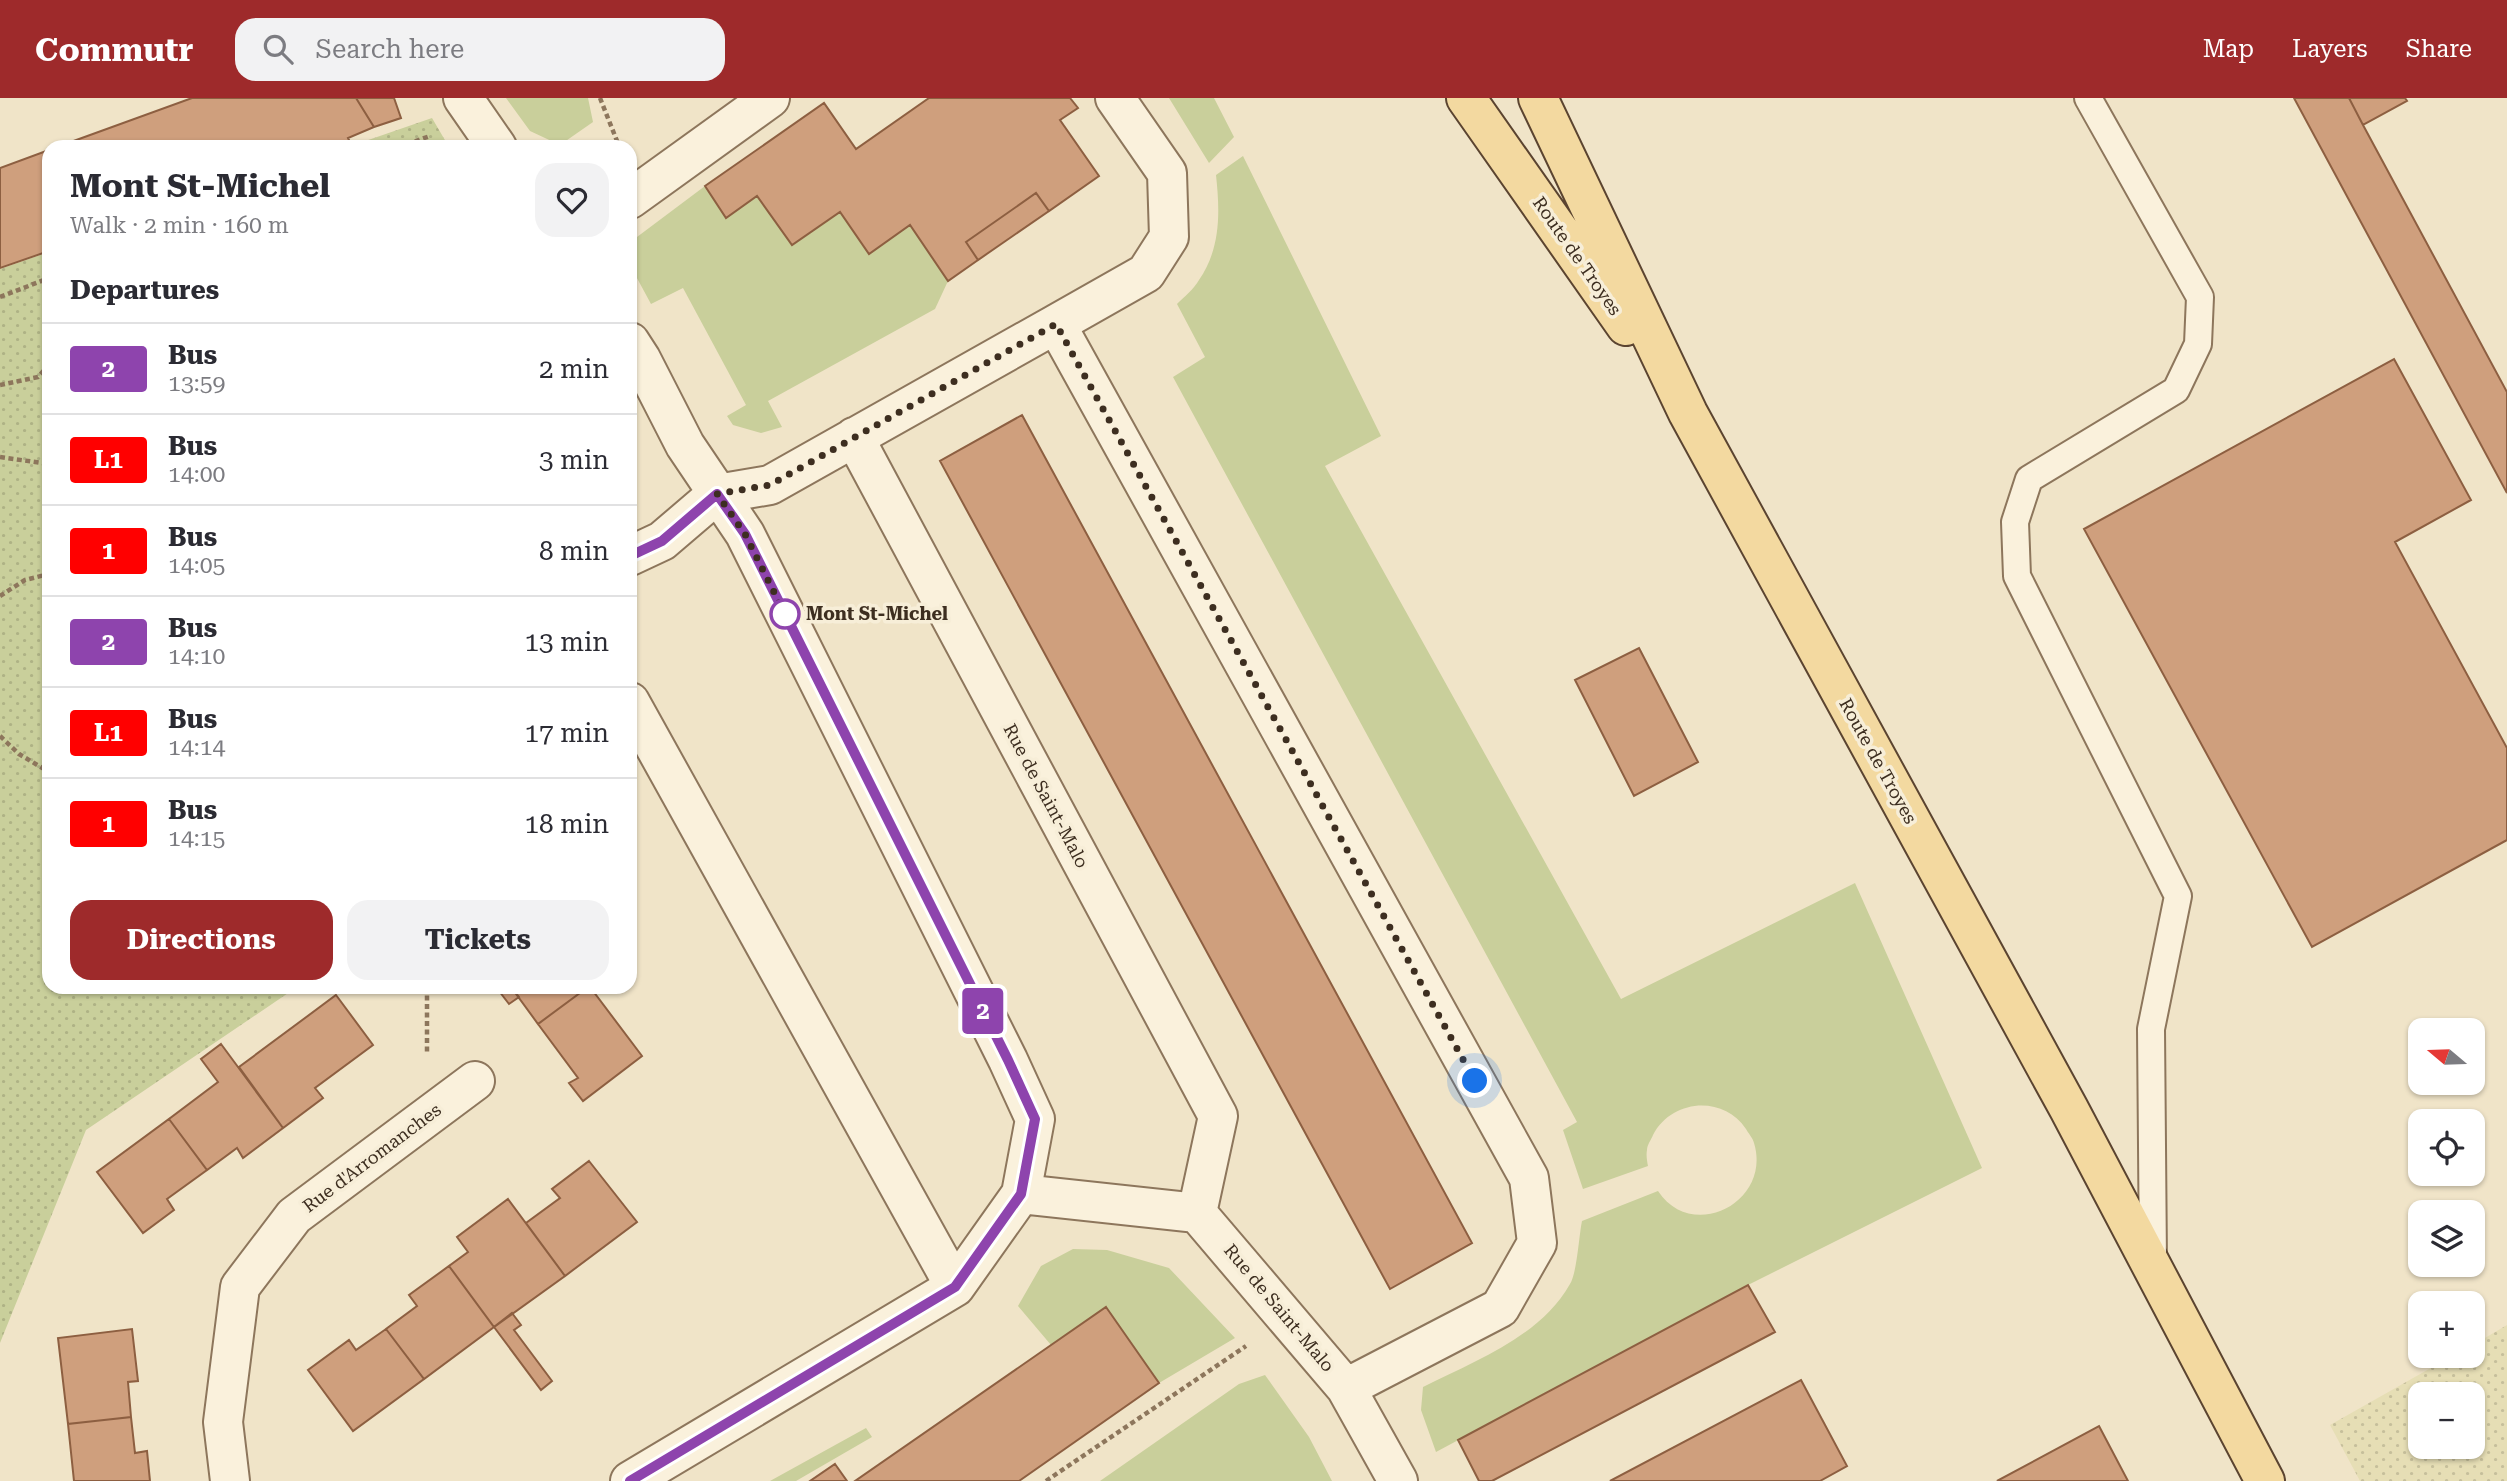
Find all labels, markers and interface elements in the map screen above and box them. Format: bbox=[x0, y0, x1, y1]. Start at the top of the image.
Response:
search box bbox=[235, 18, 725, 81]
text: Commutr bbox=[35, 30, 193, 69]
icon: search bbox=[259, 30, 297, 68]
text: Search here bbox=[315, 34, 464, 64]
text: Map bbox=[2203, 35, 2254, 63]
text: Layers bbox=[2292, 35, 2368, 63]
text: Share bbox=[2406, 35, 2472, 63]
button: heart bbox=[535, 163, 609, 237]
text: Mont St-Michel bbox=[70, 166, 330, 205]
street label: Route de Troyes bbox=[1529, 192, 1626, 319]
text: Walk · 2 min · 160 m bbox=[70, 212, 289, 239]
text: Departures bbox=[70, 275, 219, 305]
text: Bus bbox=[168, 340, 217, 370]
text: 2 min bbox=[539, 354, 609, 384]
text: 2 bbox=[102, 355, 115, 383]
text: 13:59 bbox=[168, 370, 225, 397]
text: Bus bbox=[168, 431, 217, 461]
text: 3 min bbox=[539, 445, 609, 475]
text: L1 bbox=[94, 446, 123, 474]
text: 14:00 bbox=[168, 461, 225, 488]
text: Bus bbox=[168, 522, 217, 552]
text: 8 min bbox=[539, 536, 609, 566]
text: 1 bbox=[102, 537, 115, 565]
text: 14:05 bbox=[168, 552, 225, 579]
marker: Mont St-Michel bbox=[770, 599, 800, 629]
place label: Mont St-Michel bbox=[806, 603, 948, 624]
text: Bus bbox=[168, 613, 217, 643]
text: 13 min bbox=[525, 627, 609, 657]
text: 2 bbox=[102, 628, 115, 656]
text: 14:10 bbox=[168, 643, 225, 670]
street label: Route de Troyes bbox=[1835, 694, 1922, 827]
text: Bus bbox=[168, 704, 217, 734]
text: 17 min bbox=[525, 718, 609, 748]
text: L1 bbox=[94, 719, 123, 747]
street label: Rue de Saint-Malo bbox=[1000, 720, 1093, 871]
text: 14:14 bbox=[168, 734, 225, 761]
text: Bus bbox=[168, 795, 217, 825]
text: 18 min bbox=[525, 809, 609, 839]
text: 1 bbox=[102, 810, 115, 838]
text: 14:15 bbox=[168, 825, 225, 852]
button: Directions bbox=[70, 900, 333, 980]
button: Tickets bbox=[347, 900, 609, 980]
line badge: 2 bbox=[960, 988, 1006, 1034]
text: 2 bbox=[976, 997, 990, 1025]
north arrow bbox=[2408, 1018, 2485, 1096]
map controls bbox=[2408, 1018, 2485, 1459]
your location bbox=[1457, 1063, 1492, 1098]
street label: Rue d'Arromanches bbox=[298, 1099, 445, 1216]
button: locate bbox=[2408, 1109, 2485, 1186]
button: layers bbox=[2408, 1200, 2485, 1277]
street label: Rue de Saint-Malo bbox=[1220, 1240, 1339, 1376]
button: + bbox=[2408, 1291, 2485, 1368]
button: − bbox=[2408, 1382, 2485, 1459]

